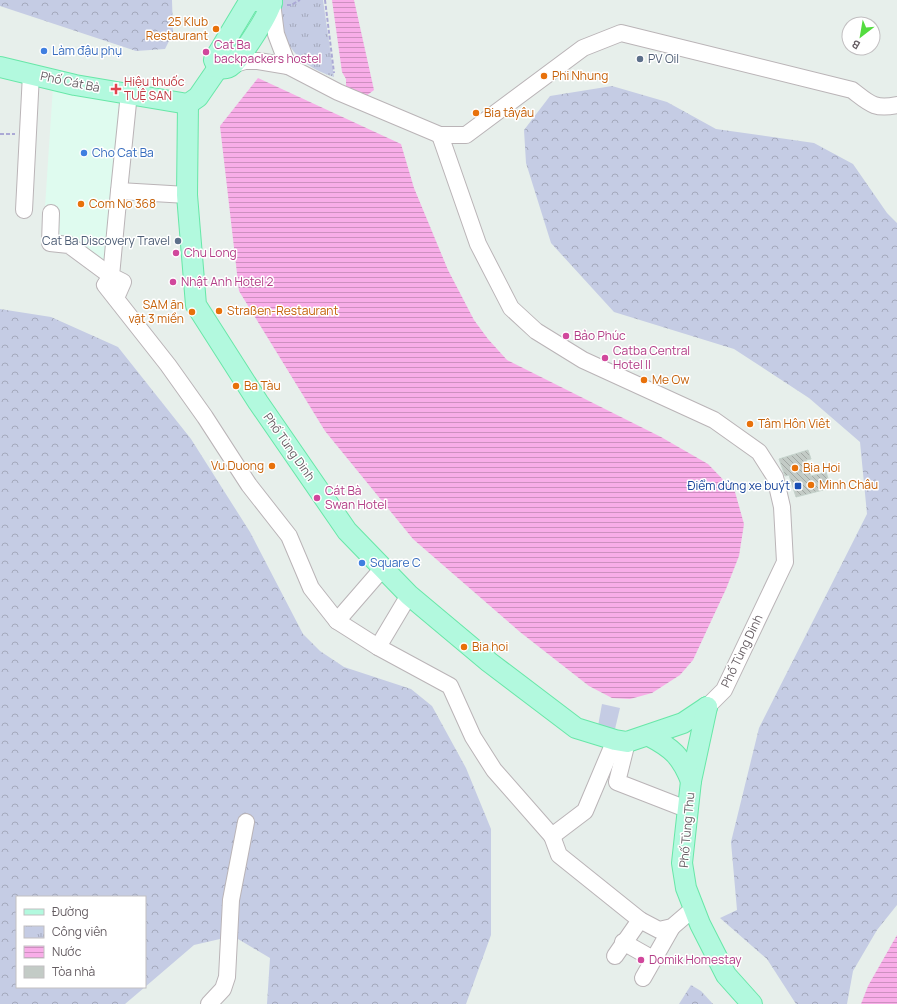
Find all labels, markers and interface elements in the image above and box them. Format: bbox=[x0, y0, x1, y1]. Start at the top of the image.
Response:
place label: 25 Klub Restaurant bbox=[146, 13, 208, 44]
north arrow bbox=[841, 16, 881, 56]
marker: 25 Klub Restaurant bbox=[211, 24, 221, 34]
place label: Cat Ba backpackers hostel bbox=[214, 36, 321, 67]
text: B bbox=[849, 37, 862, 53]
place label: Làm đậu phụ bbox=[52, 42, 122, 59]
marker: Làm đậu phụ bbox=[39, 46, 49, 56]
marker: Cat Ba backpackers hostel bbox=[201, 47, 211, 57]
place label: PV Oil bbox=[648, 50, 679, 67]
marker: PV Oil bbox=[635, 54, 645, 64]
street label: Phố Cát Bà bbox=[39, 67, 101, 96]
place label: Phi Nhung bbox=[552, 67, 608, 84]
marker: Phi Nhung bbox=[539, 71, 549, 81]
place label: Hiệu thuốc TUỆ SAN bbox=[124, 73, 185, 104]
marker: Hiệu thuốc TUỆ SAN bbox=[111, 84, 121, 94]
place label: Bia tâyâu bbox=[484, 104, 534, 121]
marker: Bia tâyâu bbox=[471, 108, 481, 118]
place label: Cho Cat Ba bbox=[92, 144, 154, 161]
marker: Cho Cat Ba bbox=[79, 148, 89, 158]
place label: Com No 368 bbox=[89, 195, 156, 212]
marker: Com No 368 bbox=[76, 199, 86, 209]
place label: Cat Ba Discovery Travel bbox=[42, 232, 170, 249]
marker: Cat Ba Discovery Travel bbox=[173, 236, 183, 246]
place label: Chu Long bbox=[184, 244, 237, 261]
marker: Chu Long bbox=[171, 248, 181, 258]
place label: Nhật Anh Hotel 2 bbox=[181, 273, 274, 290]
marker: Nhật Anh Hotel 2 bbox=[168, 277, 178, 287]
place label: SAM ăn vặt 3 miền bbox=[128, 296, 184, 327]
place label: Straßen-Restaurant bbox=[227, 302, 339, 319]
marker: Straßen-Restaurant bbox=[214, 306, 224, 316]
marker: SAM ăn vặt 3 miền bbox=[187, 307, 197, 317]
place label: Bảo Phúc bbox=[574, 327, 626, 344]
marker: Bảo Phúc bbox=[561, 331, 571, 341]
place label: Catba Central Hotel II bbox=[613, 342, 690, 373]
marker: Catba Central Hotel II bbox=[600, 353, 610, 363]
place label: Me Ow bbox=[652, 371, 689, 388]
marker: Me Ow bbox=[639, 375, 649, 385]
place label: Ba Tàu bbox=[244, 377, 281, 394]
marker: Ba Tàu bbox=[231, 381, 241, 391]
street label: Phố Tùng Dinh bbox=[260, 409, 319, 484]
place label: Tâm Hôn Viêt bbox=[758, 415, 830, 432]
marker: Tâm Hôn Viêt bbox=[745, 419, 755, 429]
place label: Vu Duong bbox=[211, 457, 264, 474]
place label: Bia Hoi bbox=[803, 459, 840, 476]
marker: Vu Duong bbox=[267, 461, 277, 471]
marker: Bia Hoi bbox=[790, 463, 800, 473]
place label: Minh Châu bbox=[819, 476, 878, 493]
place label: Điểm dừng xe buýt bbox=[688, 477, 790, 494]
marker: Minh Châu bbox=[806, 480, 816, 490]
marker: Điểm dừng xe buýt bbox=[793, 481, 803, 491]
place label: Cát Bà Swan Hotel bbox=[325, 482, 387, 513]
marker: Cát Bà Swan Hotel bbox=[312, 493, 322, 503]
place label: Square C bbox=[370, 554, 421, 571]
marker: Square C bbox=[357, 558, 367, 568]
street label: Phố Tùng Dinh bbox=[717, 611, 767, 690]
place label: Bia hoi bbox=[472, 638, 508, 655]
marker: Bia hoi bbox=[459, 642, 469, 652]
street label: Phố Tùng Thu bbox=[675, 792, 698, 868]
legend bbox=[16, 896, 146, 988]
text: Đường bbox=[52, 903, 89, 920]
text: Công viên bbox=[52, 923, 107, 940]
text: Nước bbox=[52, 943, 82, 960]
place label: Domik Homestay bbox=[649, 951, 742, 968]
marker: Domik Homestay bbox=[636, 955, 646, 965]
text: Tòa nhà bbox=[52, 963, 95, 980]

